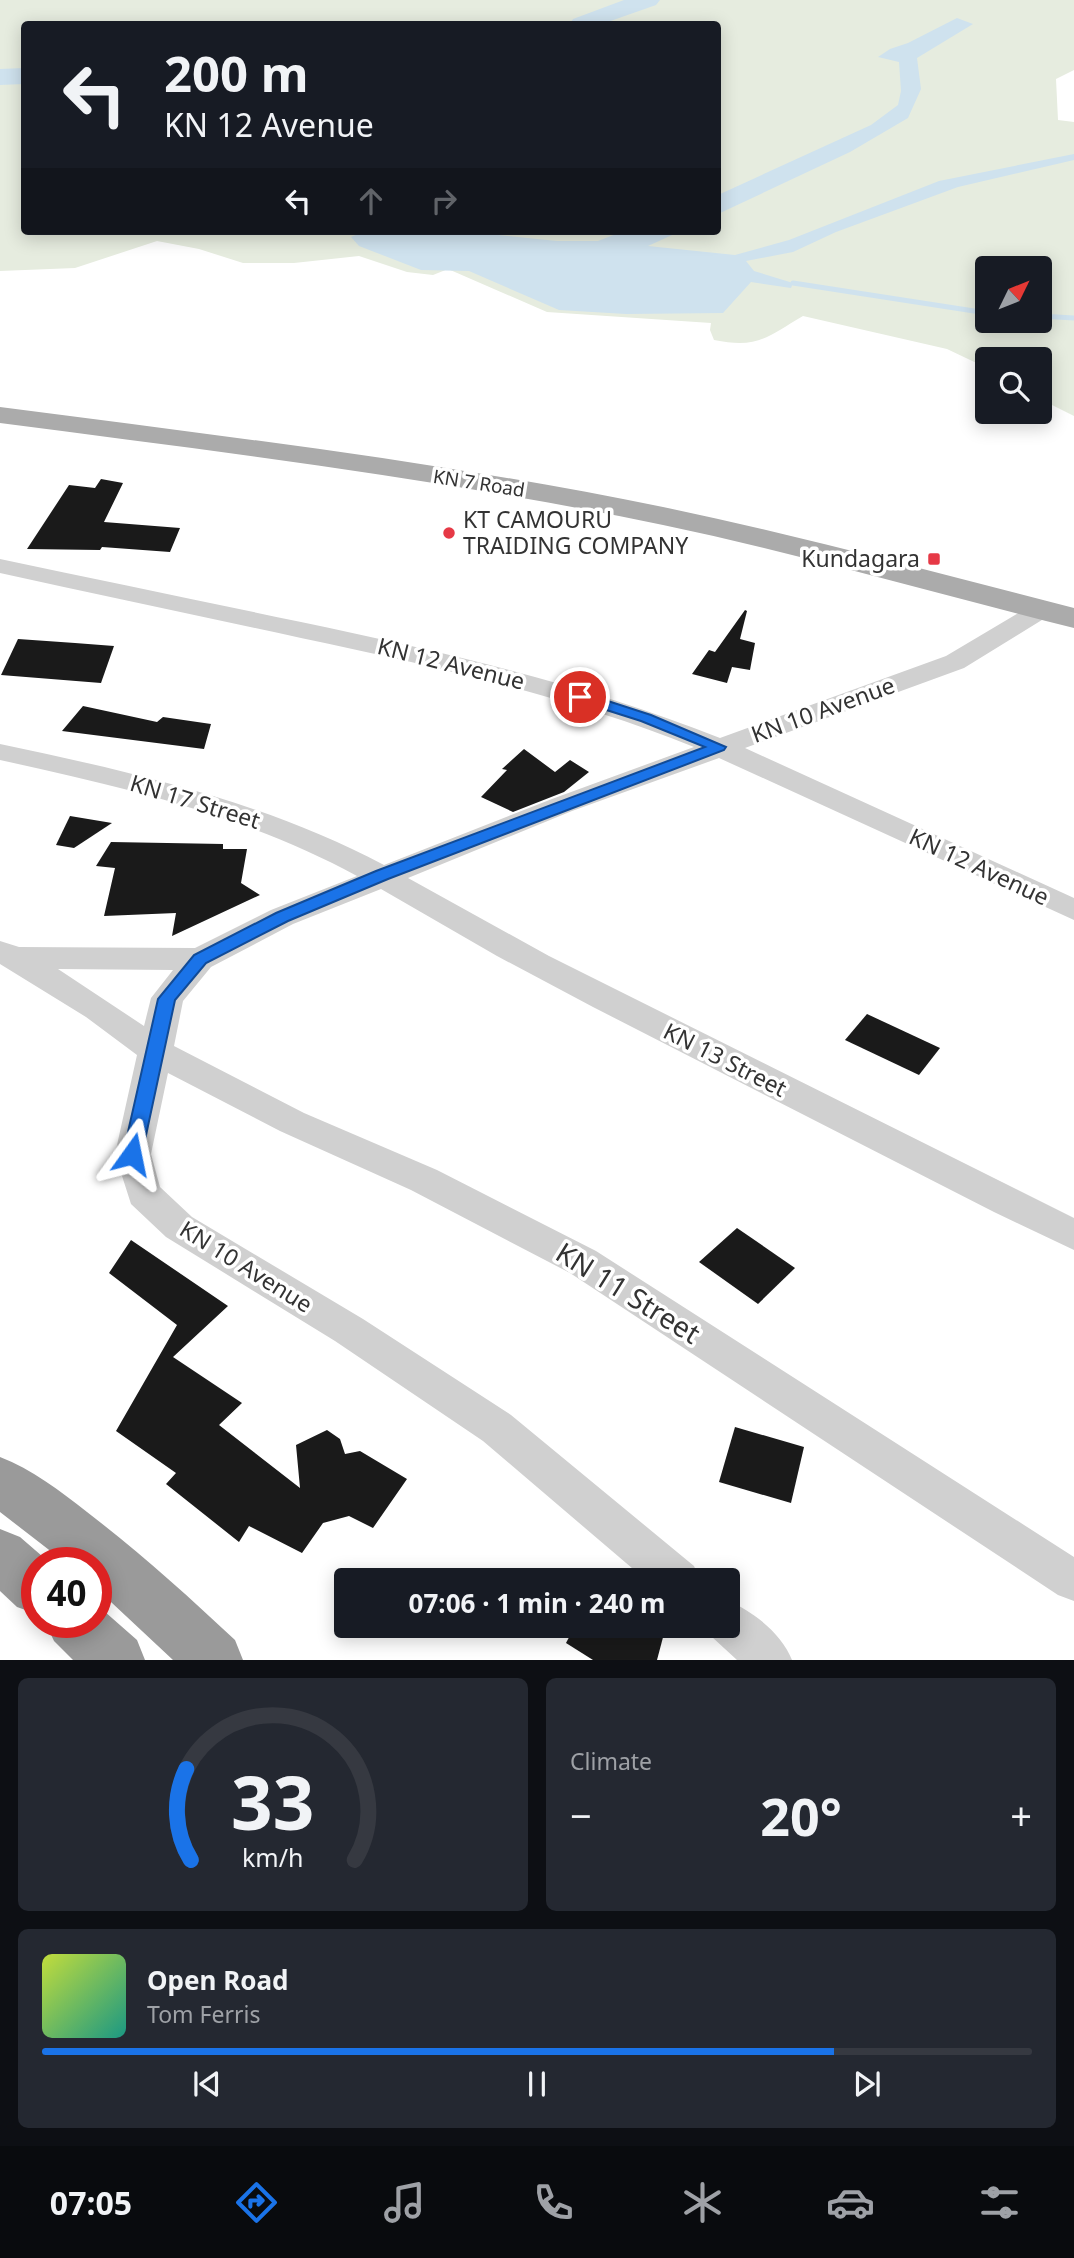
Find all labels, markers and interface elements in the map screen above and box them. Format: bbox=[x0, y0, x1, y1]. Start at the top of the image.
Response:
text: 200 m bbox=[164, 40, 309, 106]
icon: left bbox=[49, 49, 140, 140]
text: KN 12 Avenue bbox=[164, 103, 374, 146]
icon: left bbox=[279, 182, 317, 220]
icon: ahead bbox=[352, 182, 390, 220]
icon: right bbox=[425, 182, 463, 220]
north arrow bbox=[975, 256, 1052, 332]
map controls bbox=[975, 256, 1052, 424]
button: search bbox=[975, 347, 1052, 424]
street label: KN 7 Road bbox=[431, 463, 527, 503]
place label: KT CAMOURU TRAIDING COMPANY bbox=[463, 503, 689, 561]
marker: KT CAMOURU TRAIDING COMPANY bbox=[441, 525, 457, 541]
place label: Kundagara bbox=[801, 542, 920, 574]
marker: Kundagara bbox=[926, 551, 942, 567]
street label: KN 12 Avenue bbox=[374, 629, 528, 697]
pin bbox=[550, 667, 610, 727]
street label: KN 10 Avenue bbox=[746, 668, 899, 750]
icon: arrive bbox=[561, 678, 599, 716]
street label: KN 17 Street bbox=[126, 766, 264, 836]
street label: KN 12 Avenue bbox=[904, 820, 1054, 912]
street label: KN 13 Street bbox=[658, 1014, 793, 1104]
position arrow bbox=[95, 1117, 169, 1191]
street label: KN 10 Avenue bbox=[174, 1213, 319, 1320]
street label: KN 11 Street bbox=[549, 1233, 708, 1352]
speed limit sign: 40 bbox=[21, 1547, 112, 1638]
text: 07:06 · 1 min · 240 m bbox=[409, 1585, 665, 1621]
text: Climate bbox=[570, 1745, 652, 1777]
text: 33 bbox=[231, 1753, 315, 1852]
text: 20° bbox=[760, 1780, 842, 1851]
text: − bbox=[570, 1789, 592, 1841]
text: + bbox=[1010, 1789, 1032, 1841]
text: km/h bbox=[242, 1840, 304, 1874]
text: Open Road bbox=[147, 1962, 289, 1998]
text: Tom Ferris bbox=[147, 1998, 260, 2030]
icon: previous bbox=[188, 2065, 226, 2103]
icon: pause bbox=[518, 2065, 556, 2103]
icon: next bbox=[848, 2065, 886, 2103]
icon: directions bbox=[232, 2178, 281, 2227]
icon: music bbox=[380, 2178, 429, 2227]
icon: phone bbox=[529, 2178, 578, 2227]
icon: climate bbox=[678, 2178, 727, 2227]
icon: car bbox=[826, 2178, 875, 2227]
icon: filters bbox=[975, 2178, 1024, 2227]
text: 07:05 bbox=[50, 2181, 132, 2224]

